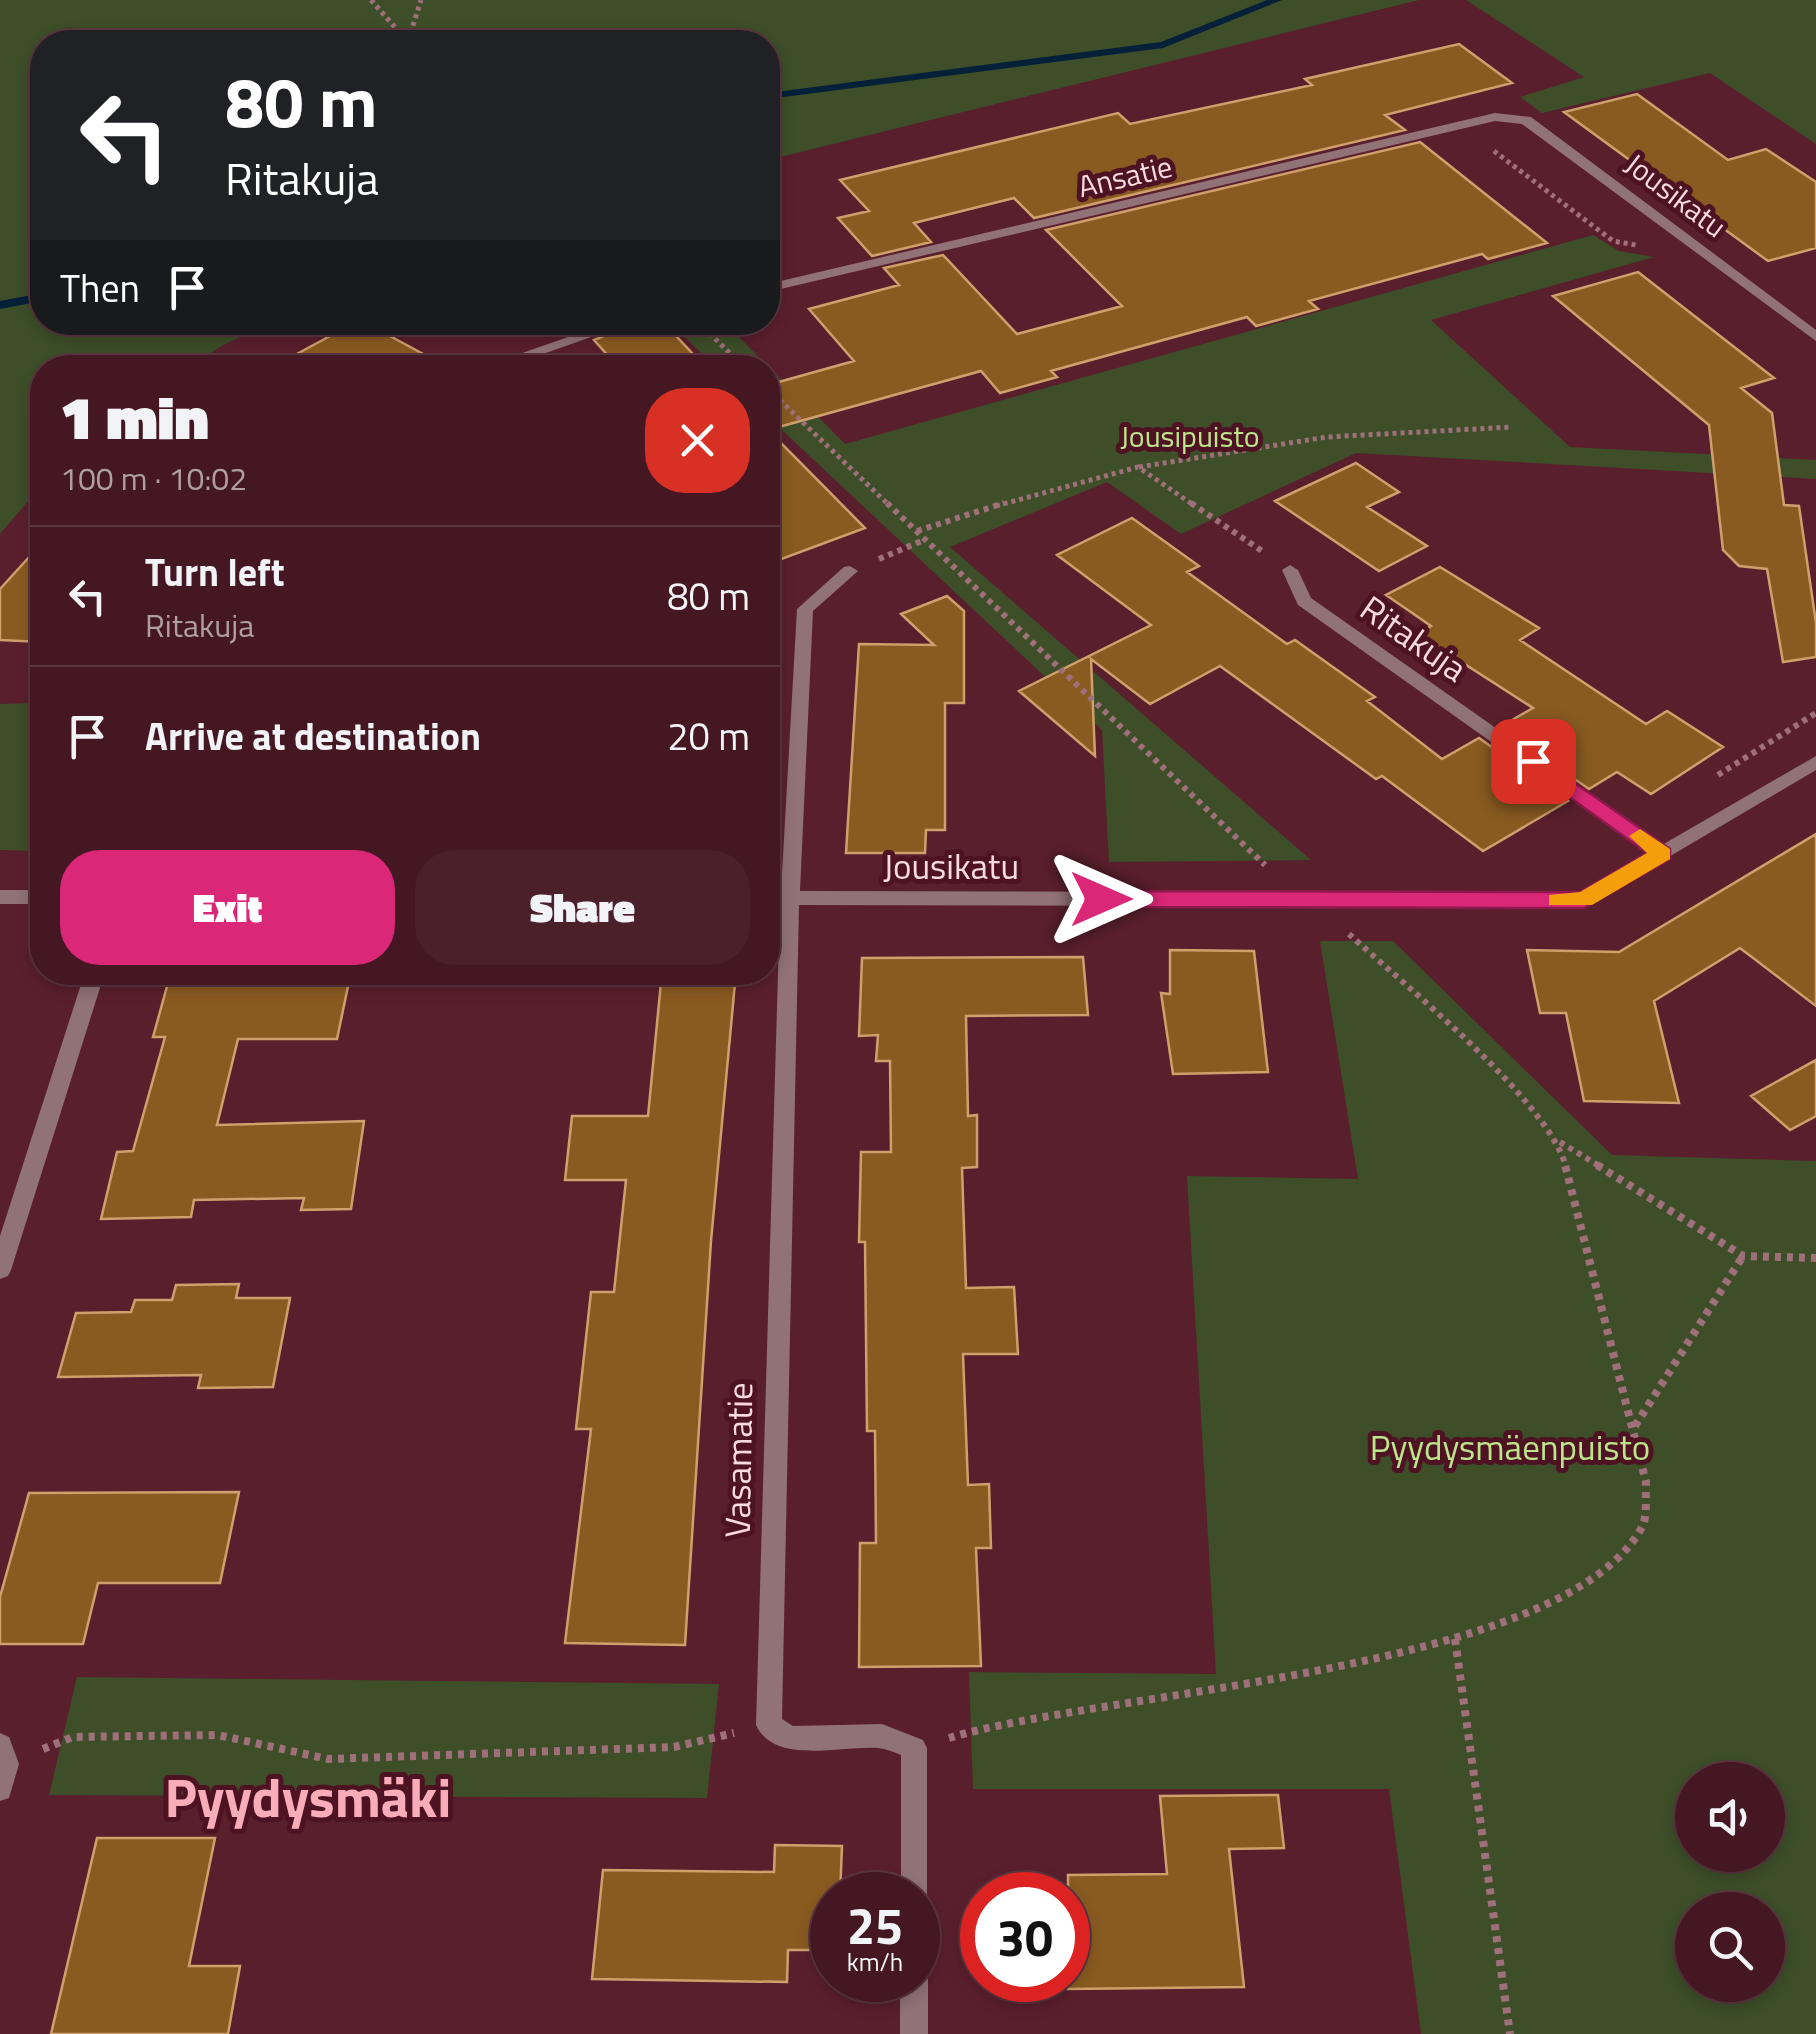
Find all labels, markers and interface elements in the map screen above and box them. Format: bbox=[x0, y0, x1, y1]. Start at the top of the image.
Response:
text: 80 m bbox=[225, 48, 378, 154]
icon: left bbox=[60, 70, 190, 200]
street label: Jousikatu bbox=[1616, 142, 1736, 248]
street label: Ansatie bbox=[1073, 143, 1177, 209]
text: Ritakuja bbox=[225, 144, 379, 212]
text: Then bbox=[60, 259, 140, 317]
icon: arrive bbox=[160, 260, 215, 315]
text: 1 min bbox=[60, 371, 209, 462]
button: close bbox=[645, 388, 750, 493]
park label: Jousipuisto bbox=[1120, 413, 1260, 459]
text: 100 m · 10:02 bbox=[60, 454, 247, 502]
text: Turn left bbox=[145, 543, 285, 601]
text: 80 m bbox=[667, 567, 750, 625]
icon: left bbox=[60, 569, 115, 624]
street label: Ritakuja bbox=[1350, 582, 1478, 694]
text: Ritakuja bbox=[145, 601, 254, 649]
text: Arrive at destination bbox=[145, 707, 481, 765]
text: 20 m bbox=[667, 707, 750, 765]
icon: arrive bbox=[60, 709, 115, 764]
pin bbox=[1491, 719, 1576, 804]
icon: arrive bbox=[1506, 734, 1561, 789]
street label: Jousikatu bbox=[883, 839, 1019, 893]
position arrow bbox=[1049, 847, 1153, 951]
button: Exit bbox=[60, 850, 395, 965]
button: Share bbox=[415, 850, 750, 965]
street label: Vasamatie bbox=[710, 1382, 766, 1538]
park label: Pyydysmäenpuisto bbox=[1370, 1420, 1650, 1474]
district label: Pyydysmäki bbox=[165, 1755, 452, 1838]
map controls bbox=[1675, 1762, 1785, 2002]
button: sound bbox=[1675, 1762, 1785, 1872]
speed limit sign: 30 bbox=[960, 1872, 1090, 2002]
text: 25 bbox=[847, 1887, 903, 1963]
button: search bbox=[1675, 1892, 1785, 2002]
text: km/h bbox=[847, 1943, 903, 1981]

